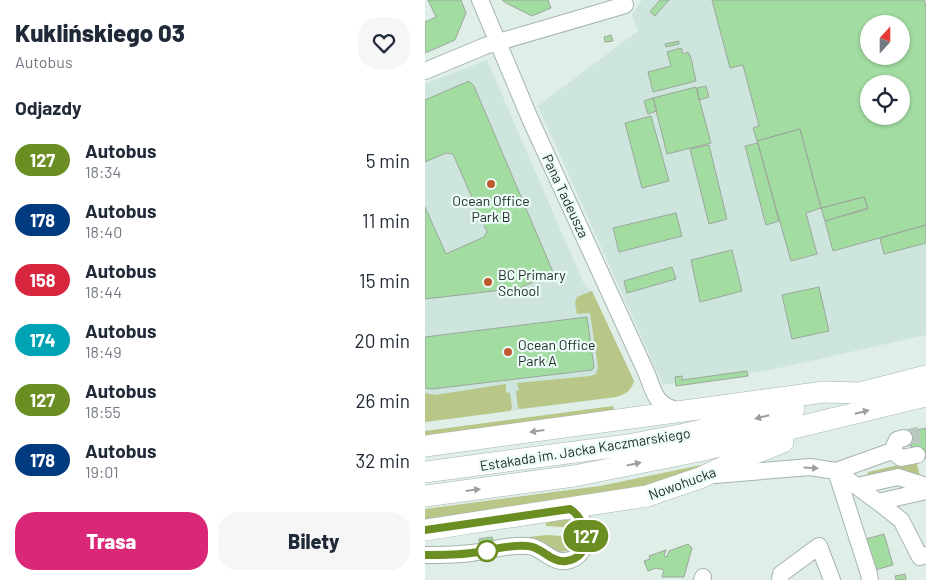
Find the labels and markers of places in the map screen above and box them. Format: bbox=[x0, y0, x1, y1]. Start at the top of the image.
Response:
marker: Ocean Office Park B bbox=[485, 178, 497, 190]
place label: Ocean Office Park B bbox=[452, 192, 530, 225]
place label: BC Primary School bbox=[498, 266, 566, 299]
marker: BC Primary School bbox=[482, 276, 494, 288]
place label: Ocean Office Park A bbox=[518, 336, 595, 369]
marker: Ocean Office Park A bbox=[502, 346, 514, 358]
unlabelled marker bbox=[476, 540, 498, 562]

